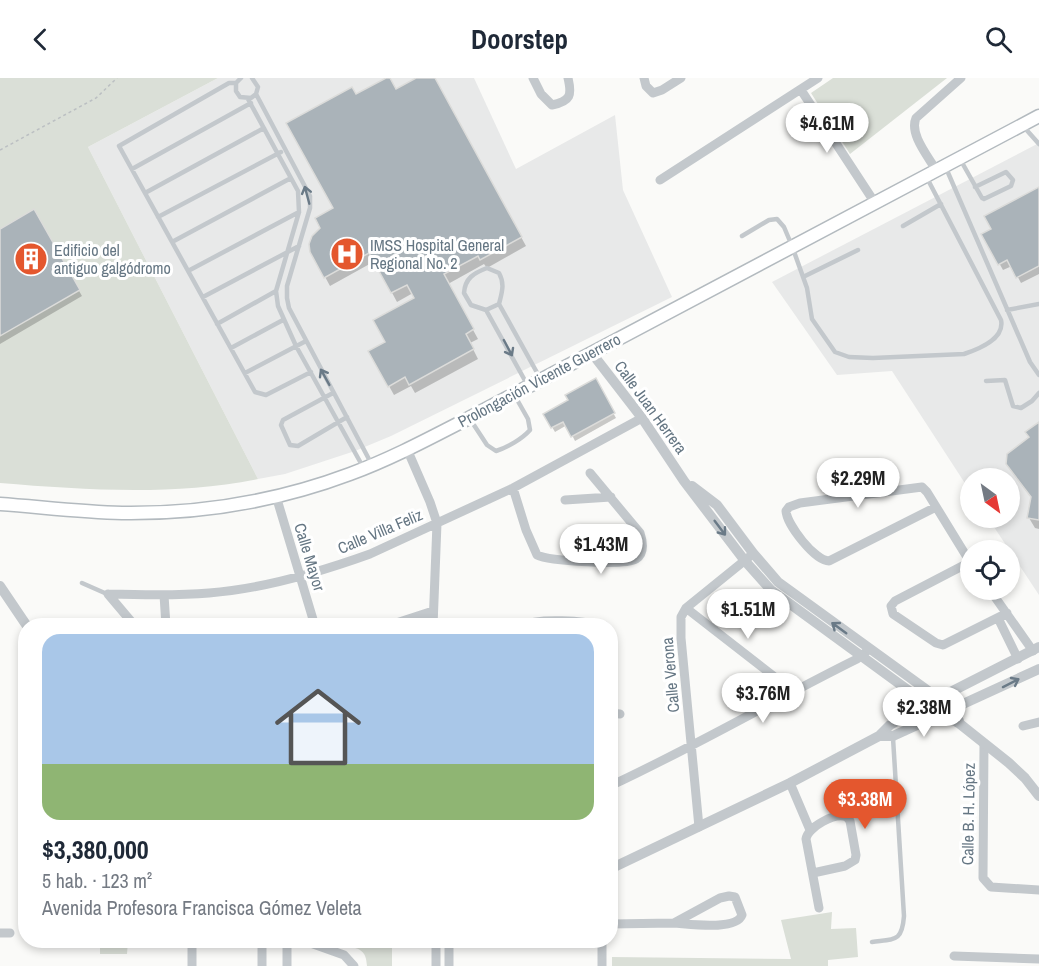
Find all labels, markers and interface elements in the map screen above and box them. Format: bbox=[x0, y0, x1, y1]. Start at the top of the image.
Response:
text: Doorstep bbox=[471, 21, 568, 57]
icon: back bbox=[24, 23, 57, 56]
icon: search bbox=[982, 23, 1015, 56]
pin: $4.61M bbox=[778, 103, 876, 154]
text: $4.61M bbox=[800, 109, 854, 136]
one-way arrow bbox=[301, 186, 313, 205]
place label: IMSS Hospital General Regional No. 2 bbox=[370, 234, 504, 274]
hospital icon: IMSS Hospital General Regional No. 2 bbox=[329, 236, 365, 272]
place label: Edificio del antiguo galgódromo bbox=[54, 239, 171, 279]
building icon: Edificio del antiguo galgódromo bbox=[13, 241, 49, 277]
street label: Prolongación Vicente Guerrero bbox=[454, 328, 624, 432]
one-way arrow bbox=[503, 338, 514, 356]
street label: Calle Juan Herrera bbox=[610, 356, 693, 459]
one-way arrow bbox=[319, 369, 331, 386]
pin: $2.29M bbox=[809, 458, 907, 509]
text: $2.29M bbox=[831, 464, 885, 491]
north arrow bbox=[960, 468, 1020, 528]
map controls bbox=[960, 468, 1020, 600]
street label: Calle Villa Feliz bbox=[334, 503, 426, 559]
one-way arrow bbox=[713, 519, 726, 535]
street label: Calle Mayor bbox=[289, 520, 331, 594]
pin: $1.43M bbox=[552, 524, 650, 575]
text: $1.43M bbox=[574, 530, 628, 557]
button: locate bbox=[960, 540, 1020, 600]
pin: $1.51M bbox=[699, 589, 797, 640]
text: $1.51M bbox=[721, 595, 775, 622]
one-way arrow bbox=[831, 622, 847, 635]
street label: Calle Verona bbox=[656, 636, 684, 713]
icon: home bbox=[264, 673, 372, 781]
pin: $3.76M bbox=[714, 673, 812, 724]
one-way arrow bbox=[1001, 677, 1019, 688]
text: $3.76M bbox=[736, 679, 790, 706]
pin: $2.38M bbox=[875, 687, 973, 738]
text: $2.38M bbox=[897, 693, 951, 720]
street label: Calle B. H. López bbox=[956, 762, 980, 865]
pin: $3.38M bbox=[816, 779, 914, 830]
text: $3.38M bbox=[838, 785, 892, 812]
text: $3,380,000 bbox=[42, 832, 149, 867]
text: 5 hab. · 123 m² bbox=[42, 867, 152, 894]
text: Avenida Profesora Francisca Gómez Veleta bbox=[42, 894, 362, 921]

